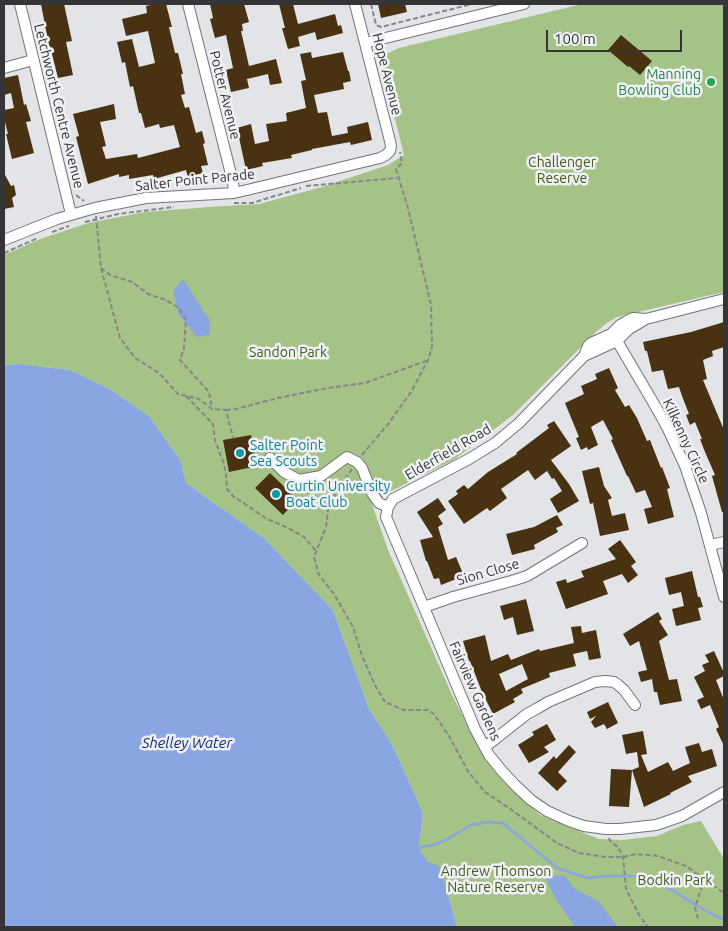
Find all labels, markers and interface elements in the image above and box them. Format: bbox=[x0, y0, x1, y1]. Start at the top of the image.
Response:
scale bar bbox=[548, 20, 684, 52]
street label: Letchworth Centre Avenue bbox=[30, 22, 88, 190]
text: 100 m bbox=[554, 30, 596, 47]
street label: Hope Avenue bbox=[369, 31, 405, 117]
street label: Potter Avenue bbox=[206, 49, 244, 141]
place label: Manning Bowling Club bbox=[618, 66, 701, 98]
marker: Manning Bowling Club bbox=[705, 76, 717, 88]
park label: Challenger Reserve bbox=[528, 154, 596, 186]
street label: Salter Point Parade bbox=[134, 165, 256, 195]
park label: Sandon Park bbox=[249, 344, 327, 360]
street label: Kilkenny Circle bbox=[659, 396, 713, 486]
street label: Elderfield Road bbox=[402, 421, 494, 483]
place label: Salter Point Sea Scouts bbox=[250, 437, 323, 470]
marker: Salter Point Sea Scouts bbox=[234, 447, 246, 459]
place label: Curtin University Boat Club bbox=[286, 478, 390, 511]
marker: Curtin University Boat Club bbox=[270, 488, 282, 500]
street label: Sion Close bbox=[455, 555, 521, 589]
street label: Fairview Gardens bbox=[446, 639, 504, 743]
water label: Shelley Water bbox=[142, 734, 232, 752]
park label: Andrew Thomson Nature Reserve bbox=[441, 863, 551, 896]
park label: Bodkin Park bbox=[638, 872, 712, 888]

